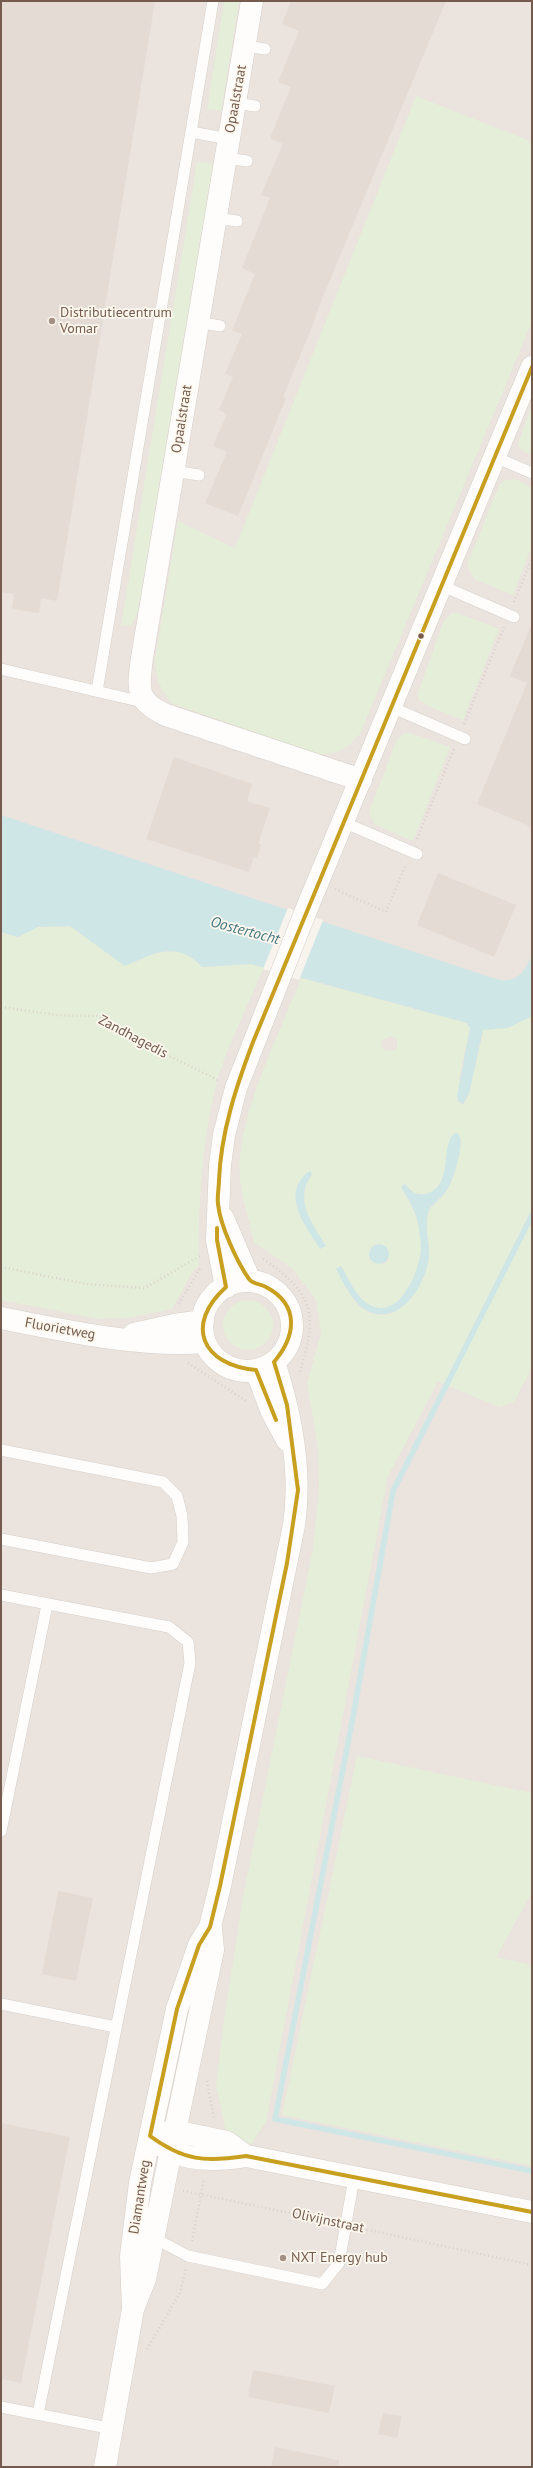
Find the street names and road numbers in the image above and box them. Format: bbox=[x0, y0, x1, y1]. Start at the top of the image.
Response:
street label: Opaalstraat bbox=[222, 63, 250, 135]
street label: Opaalstraat bbox=[168, 384, 196, 454]
street label: Zandhagedis bbox=[96, 1012, 170, 1062]
street label: Fluorietweg bbox=[23, 1315, 97, 1343]
street label: Diamantweg bbox=[126, 2159, 154, 2235]
street label: Olivijnstraat bbox=[290, 2205, 366, 2237]

